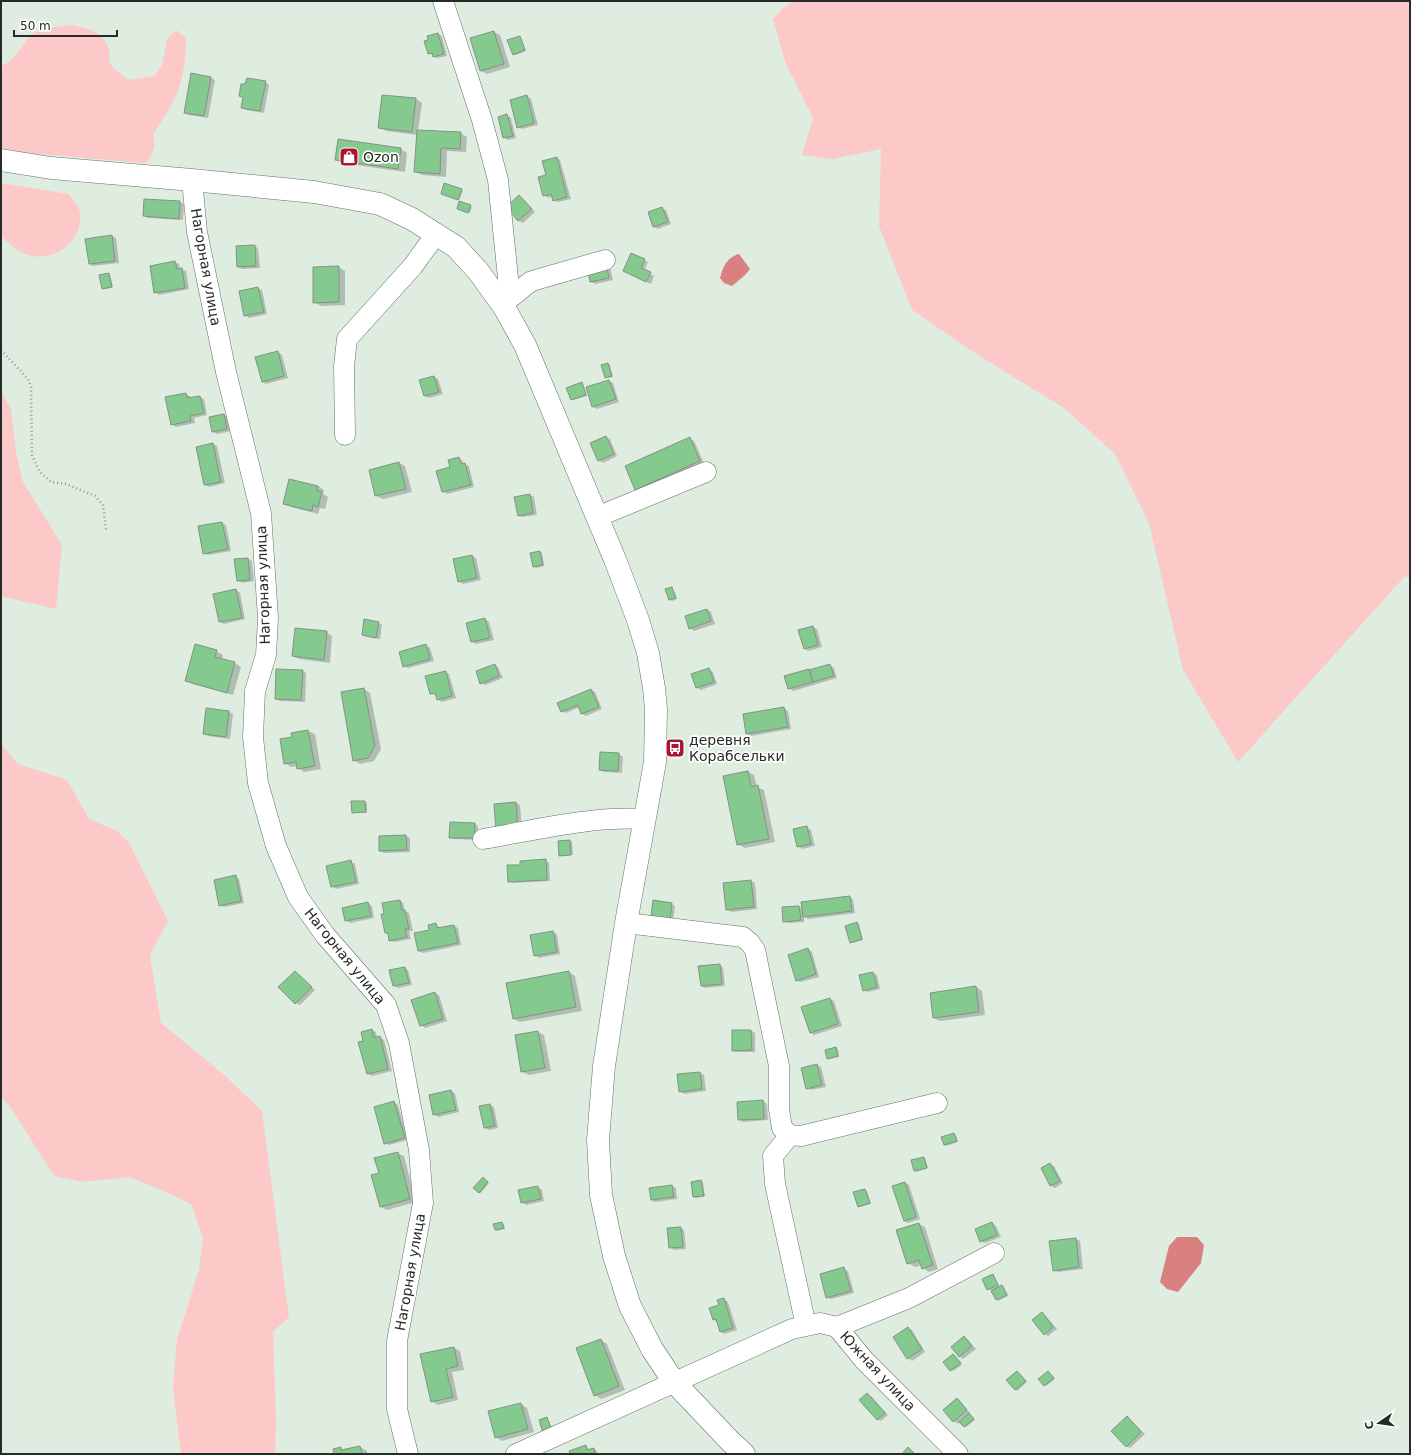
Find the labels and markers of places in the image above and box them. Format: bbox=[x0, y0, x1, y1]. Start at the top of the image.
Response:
shop icon: Ozon bbox=[338, 146, 360, 168]
place label: Ozon bbox=[363, 149, 399, 165]
place label: деревня Корабсельки bbox=[689, 732, 785, 764]
bus stop icon: деревня Корабсельки bbox=[664, 737, 686, 759]

